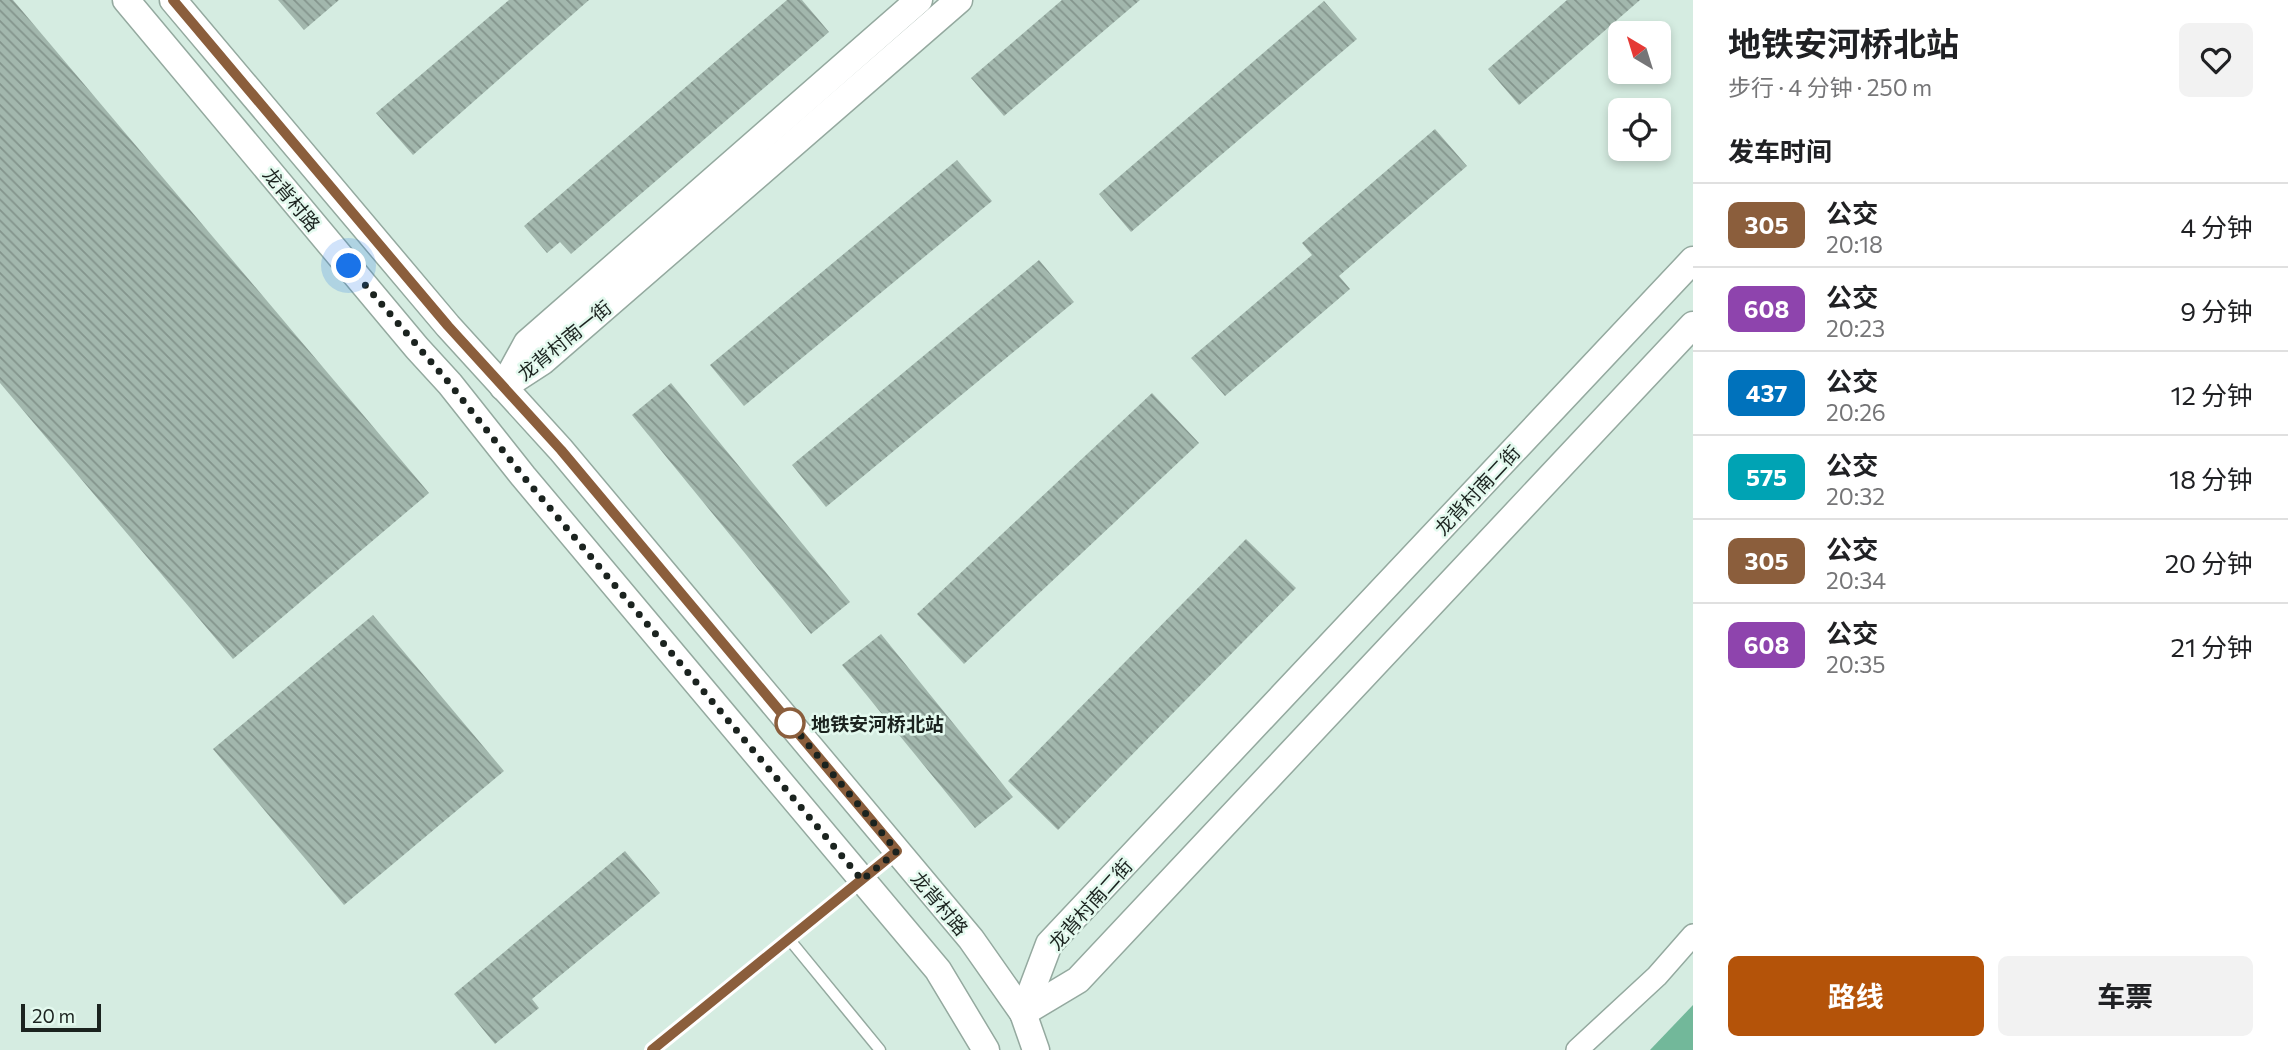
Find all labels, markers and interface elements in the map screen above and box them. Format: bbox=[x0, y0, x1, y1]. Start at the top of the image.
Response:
north arrow bbox=[1608, 21, 1671, 84]
map controls bbox=[1608, 21, 1671, 161]
text: 地铁安河桥北站 bbox=[1728, 22, 1959, 63]
button: heart bbox=[2179, 23, 2253, 97]
text: 步行 · 4 分钟 · 250 m bbox=[1728, 73, 1932, 101]
button: locate bbox=[1608, 98, 1671, 161]
text: 发车时间 bbox=[1728, 135, 1832, 166]
street label: 龙背村路 bbox=[259, 162, 325, 236]
text: 公交 bbox=[1826, 197, 1878, 228]
text: 305 bbox=[1745, 210, 1788, 239]
text: 4 分钟 bbox=[2180, 211, 2253, 242]
text: 20:18 bbox=[1826, 230, 1883, 258]
your location bbox=[331, 248, 366, 283]
text: 公交 bbox=[1826, 281, 1878, 312]
text: 608 bbox=[1744, 294, 1789, 323]
street label: 龙背村南一街 bbox=[512, 295, 616, 385]
text: 9 分钟 bbox=[2180, 295, 2253, 326]
text: 20:23 bbox=[1826, 314, 1885, 342]
text: 公交 bbox=[1826, 365, 1878, 396]
text: 437 bbox=[1746, 378, 1787, 407]
text: 12 分钟 bbox=[2170, 379, 2253, 410]
text: 20:26 bbox=[1826, 398, 1886, 426]
street label: 龙背村南二街 bbox=[1430, 440, 1524, 540]
text: 公交 bbox=[1826, 449, 1878, 480]
text: 575 bbox=[1746, 462, 1787, 491]
text: 18 分钟 bbox=[2169, 463, 2253, 494]
text: 20:32 bbox=[1826, 482, 1885, 510]
text: 公交 bbox=[1826, 533, 1878, 564]
text: 305 bbox=[1745, 546, 1788, 575]
text: 20 分钟 bbox=[2165, 547, 2253, 578]
text: 20:34 bbox=[1826, 566, 1886, 594]
text: 公交 bbox=[1826, 617, 1878, 648]
text: 608 bbox=[1744, 630, 1789, 659]
text: 21 分钟 bbox=[2170, 631, 2253, 662]
text: 20:35 bbox=[1826, 650, 1885, 678]
marker: 地铁安河桥北站 bbox=[775, 708, 805, 738]
place label: 地铁安河桥北站 bbox=[811, 712, 944, 735]
street label: 龙背村南二街 bbox=[1043, 854, 1137, 954]
street label: 龙背村路 bbox=[907, 866, 973, 940]
button: 路线 bbox=[1728, 956, 1984, 1036]
button: 车票 bbox=[1998, 956, 2253, 1036]
scale bar bbox=[21, 1001, 102, 1033]
text: 20 m bbox=[32, 1004, 75, 1027]

